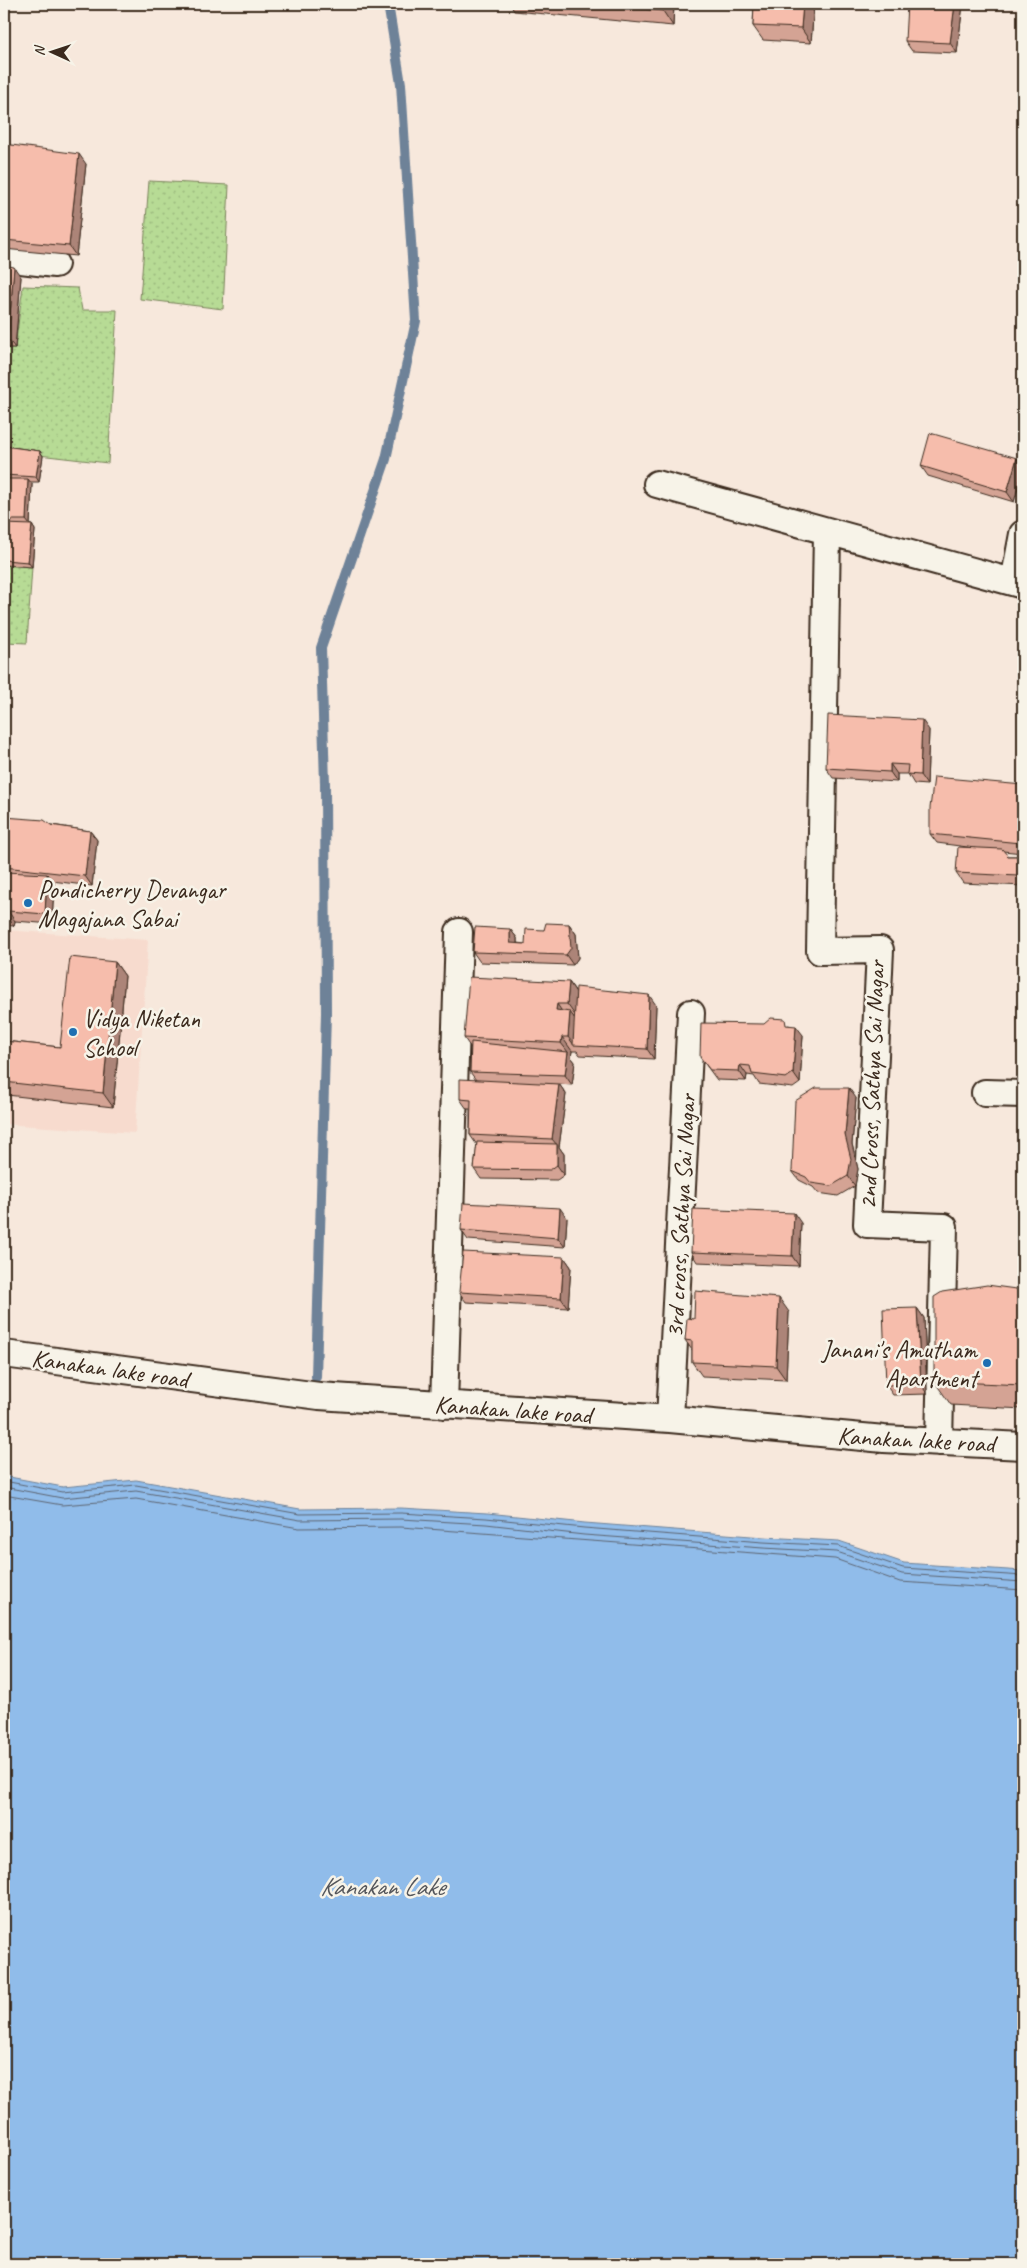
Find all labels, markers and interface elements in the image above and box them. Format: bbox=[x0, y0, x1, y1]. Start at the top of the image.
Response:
north arrow bbox=[28, 28, 78, 78]
text: N bbox=[31, 44, 48, 56]
place label: Pondicherry Devangar Magajana Sabai bbox=[38, 874, 228, 935]
marker: Pondicherry Devangar Magajana Sabai bbox=[22, 897, 34, 909]
street label: 2nd Cross, Sathya Sai Nagar bbox=[852, 958, 892, 1210]
place label: Vidya Niketan School bbox=[83, 1003, 201, 1064]
marker: Vidya Niketan School bbox=[67, 1026, 79, 1038]
street label: 3rd cross, Sathya Sai Nagar bbox=[659, 1091, 703, 1339]
place label: Janani's Amutham Apartment bbox=[821, 1334, 981, 1395]
street label: Kanakan lake road bbox=[30, 1342, 194, 1396]
marker: Janani's Amutham Apartment bbox=[981, 1357, 993, 1369]
street label: Kanakan lake road bbox=[433, 1389, 597, 1432]
street label: Kanakan lake road bbox=[837, 1420, 1000, 1460]
water label: Kanakan Lake bbox=[320, 1870, 448, 1903]

